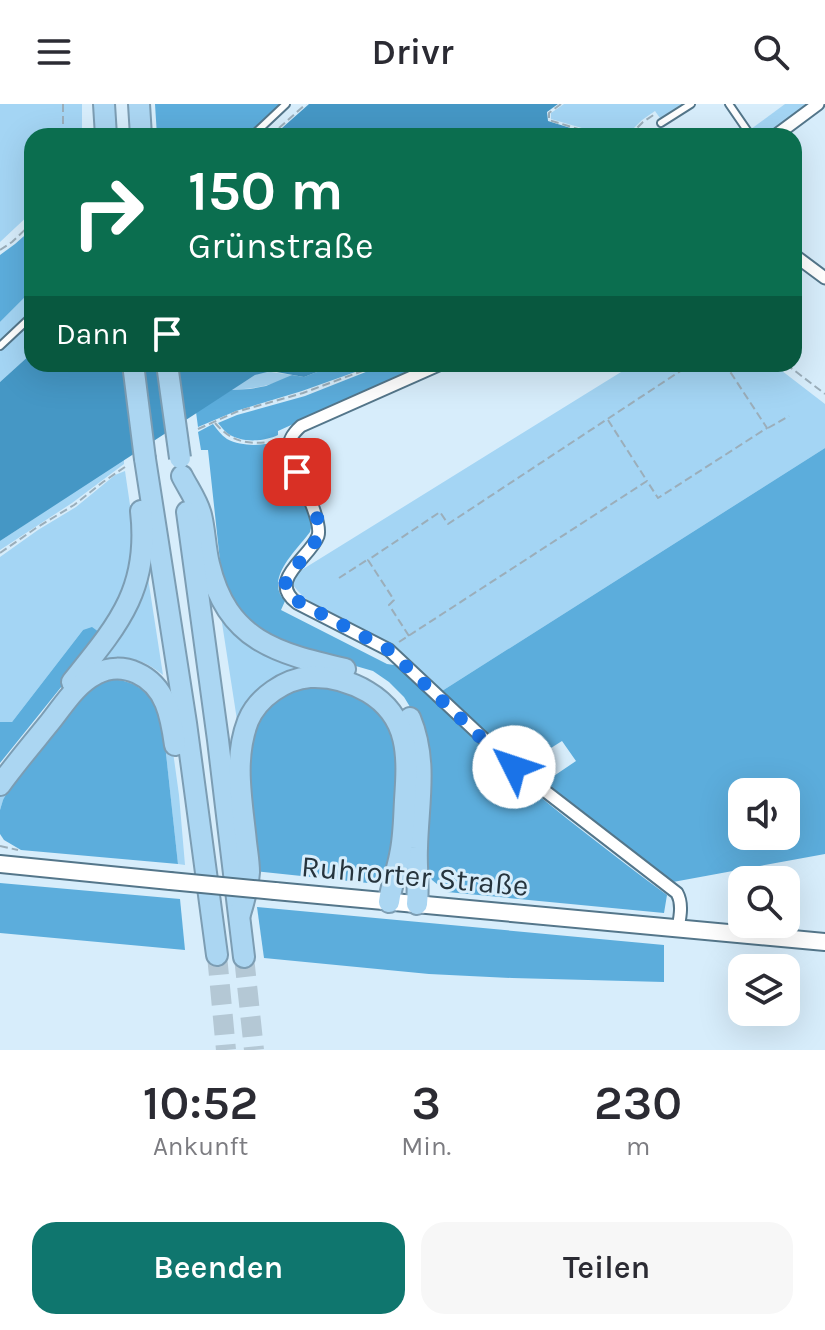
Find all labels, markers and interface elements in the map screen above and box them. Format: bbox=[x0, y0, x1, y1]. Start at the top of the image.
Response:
icon: menu bbox=[32, 30, 76, 74]
icon: search bbox=[749, 30, 793, 74]
text: Drivr bbox=[371, 31, 454, 73]
text: 150 m bbox=[188, 158, 343, 223]
icon: right bbox=[56, 160, 160, 264]
text: Grünstraße bbox=[188, 225, 374, 267]
icon: arrive bbox=[145, 312, 189, 356]
text: Dann bbox=[56, 316, 129, 352]
pin bbox=[263, 438, 331, 506]
icon: arrive bbox=[275, 450, 319, 494]
position arrow bbox=[472, 725, 556, 809]
map controls bbox=[728, 778, 800, 1026]
button: sound bbox=[728, 778, 800, 850]
street label: Ruhrorter Straße bbox=[300, 848, 530, 904]
button: search bbox=[728, 866, 800, 938]
button: layers bbox=[728, 954, 800, 1026]
text: 10:52 bbox=[143, 1075, 258, 1131]
text: 3 bbox=[411, 1075, 441, 1131]
text: 230 bbox=[594, 1075, 682, 1131]
text: Ankunft bbox=[153, 1131, 248, 1162]
text: Min. bbox=[401, 1131, 451, 1162]
text: m bbox=[626, 1131, 650, 1162]
button: Beenden bbox=[32, 1222, 405, 1314]
button: Teilen bbox=[421, 1222, 793, 1314]

